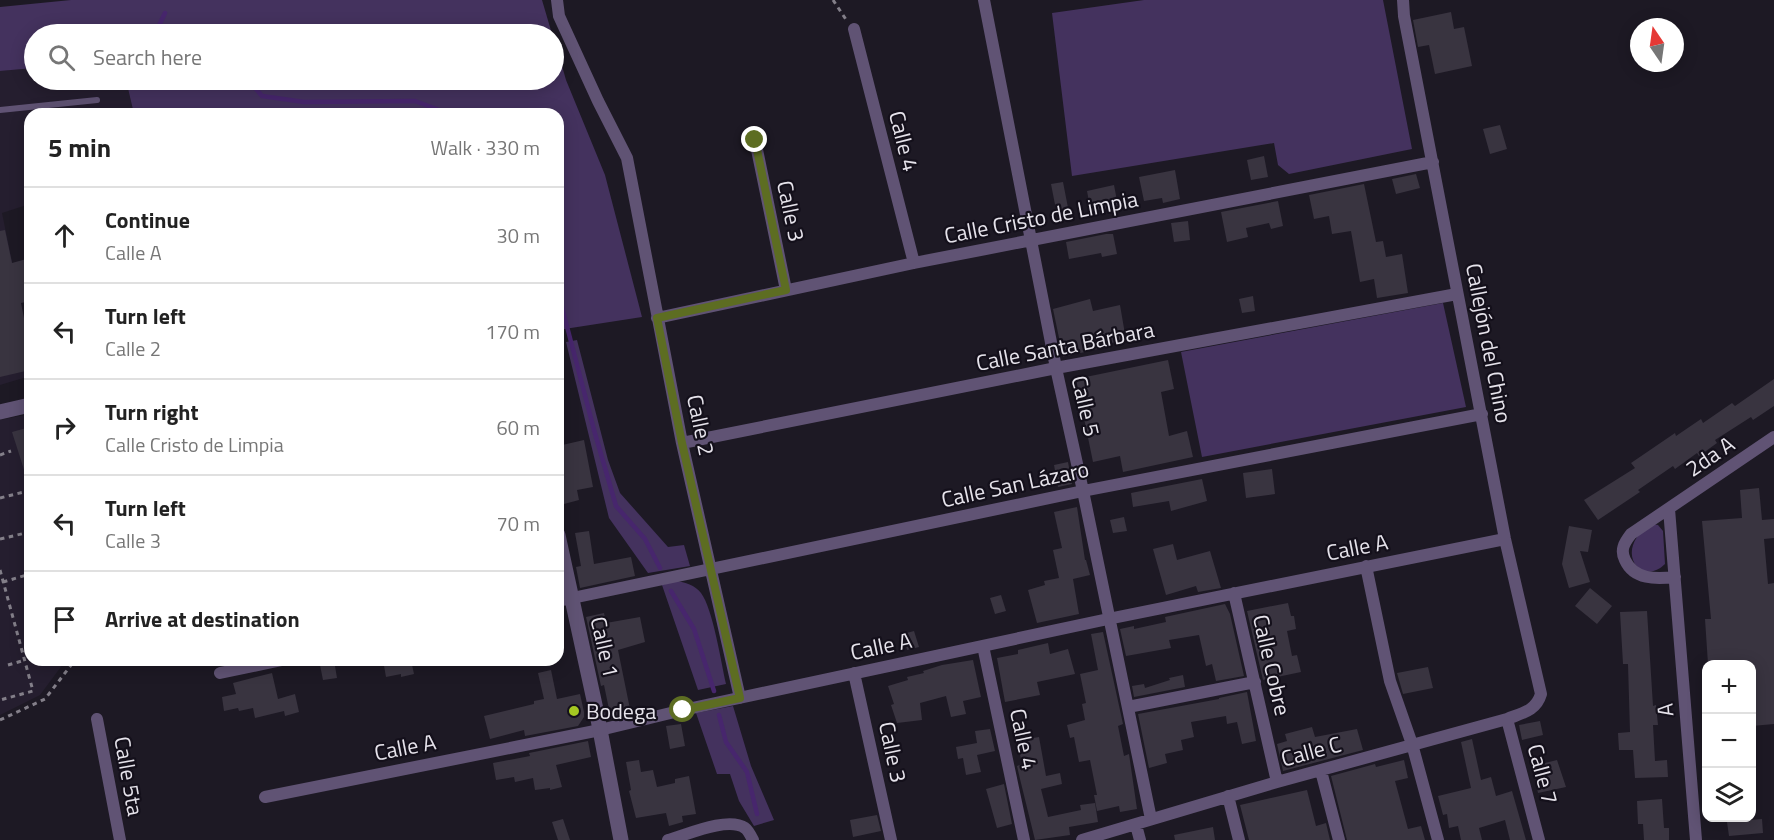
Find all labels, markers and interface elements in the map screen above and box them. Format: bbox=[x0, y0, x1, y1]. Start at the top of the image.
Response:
north arrow bbox=[1630, 18, 1684, 72]
search box bbox=[24, 24, 564, 90]
text: Search here bbox=[93, 40, 202, 74]
icon: search bbox=[45, 41, 78, 74]
street label: Calle 4 bbox=[880, 107, 928, 175]
route end bbox=[741, 126, 767, 152]
text: 5 min bbox=[48, 128, 111, 167]
text: Walk · 330 m bbox=[431, 132, 540, 163]
street label: Calle 3 bbox=[768, 177, 814, 245]
street label: Calle Cristo de Limpia bbox=[941, 182, 1141, 252]
text: Continue bbox=[105, 203, 190, 237]
icon: ahead bbox=[48, 219, 81, 252]
text: 30 m bbox=[496, 220, 540, 251]
text: Calle A bbox=[105, 237, 162, 268]
street label: Callejón del Chino bbox=[1457, 260, 1521, 426]
text: Turn left bbox=[105, 299, 186, 333]
street label: Calle Santa Bárbara bbox=[973, 312, 1157, 380]
icon: left bbox=[48, 315, 81, 348]
text: 170 m bbox=[485, 316, 540, 347]
text: Calle 2 bbox=[105, 333, 161, 364]
street label: Calle 5 bbox=[1063, 372, 1109, 440]
street label: Calle 2 bbox=[678, 391, 724, 459]
text: Turn right bbox=[105, 395, 199, 429]
icon: right bbox=[48, 411, 81, 444]
text: 60 m bbox=[496, 412, 540, 443]
street label: 2da A bbox=[1679, 427, 1741, 485]
text: Calle Cristo de Limpia bbox=[105, 429, 284, 460]
street label: Calle San Lázaro bbox=[938, 452, 1092, 516]
text: Turn left bbox=[105, 491, 186, 525]
icon: left bbox=[48, 507, 81, 540]
text: 70 m bbox=[496, 508, 540, 539]
street label: Calle A bbox=[1323, 524, 1391, 570]
text: Calle 3 bbox=[105, 525, 161, 556]
text: Arrive at destination bbox=[105, 602, 300, 636]
icon: arrive bbox=[48, 603, 81, 636]
street label: Calle Cobre bbox=[1244, 611, 1300, 719]
street label: Calle 1 bbox=[582, 613, 628, 681]
street label: Calle A bbox=[847, 623, 915, 669]
map controls bbox=[1702, 660, 1756, 822]
button: + bbox=[1702, 660, 1756, 714]
place label: Bodega bbox=[586, 694, 656, 728]
route start bbox=[669, 696, 695, 722]
street label: A bbox=[1647, 702, 1683, 718]
marker: Bodega bbox=[567, 704, 581, 718]
street label: Calle 4 bbox=[1001, 705, 1047, 773]
button: − bbox=[1702, 714, 1756, 768]
street label: Calle 3 bbox=[870, 718, 916, 786]
street label: Calle A bbox=[371, 724, 439, 770]
street label: Calle C bbox=[1277, 727, 1345, 775]
street label: Calle 5ta bbox=[105, 734, 153, 818]
street label: Calle 7 bbox=[1519, 740, 1567, 808]
button: layers bbox=[1702, 768, 1756, 822]

